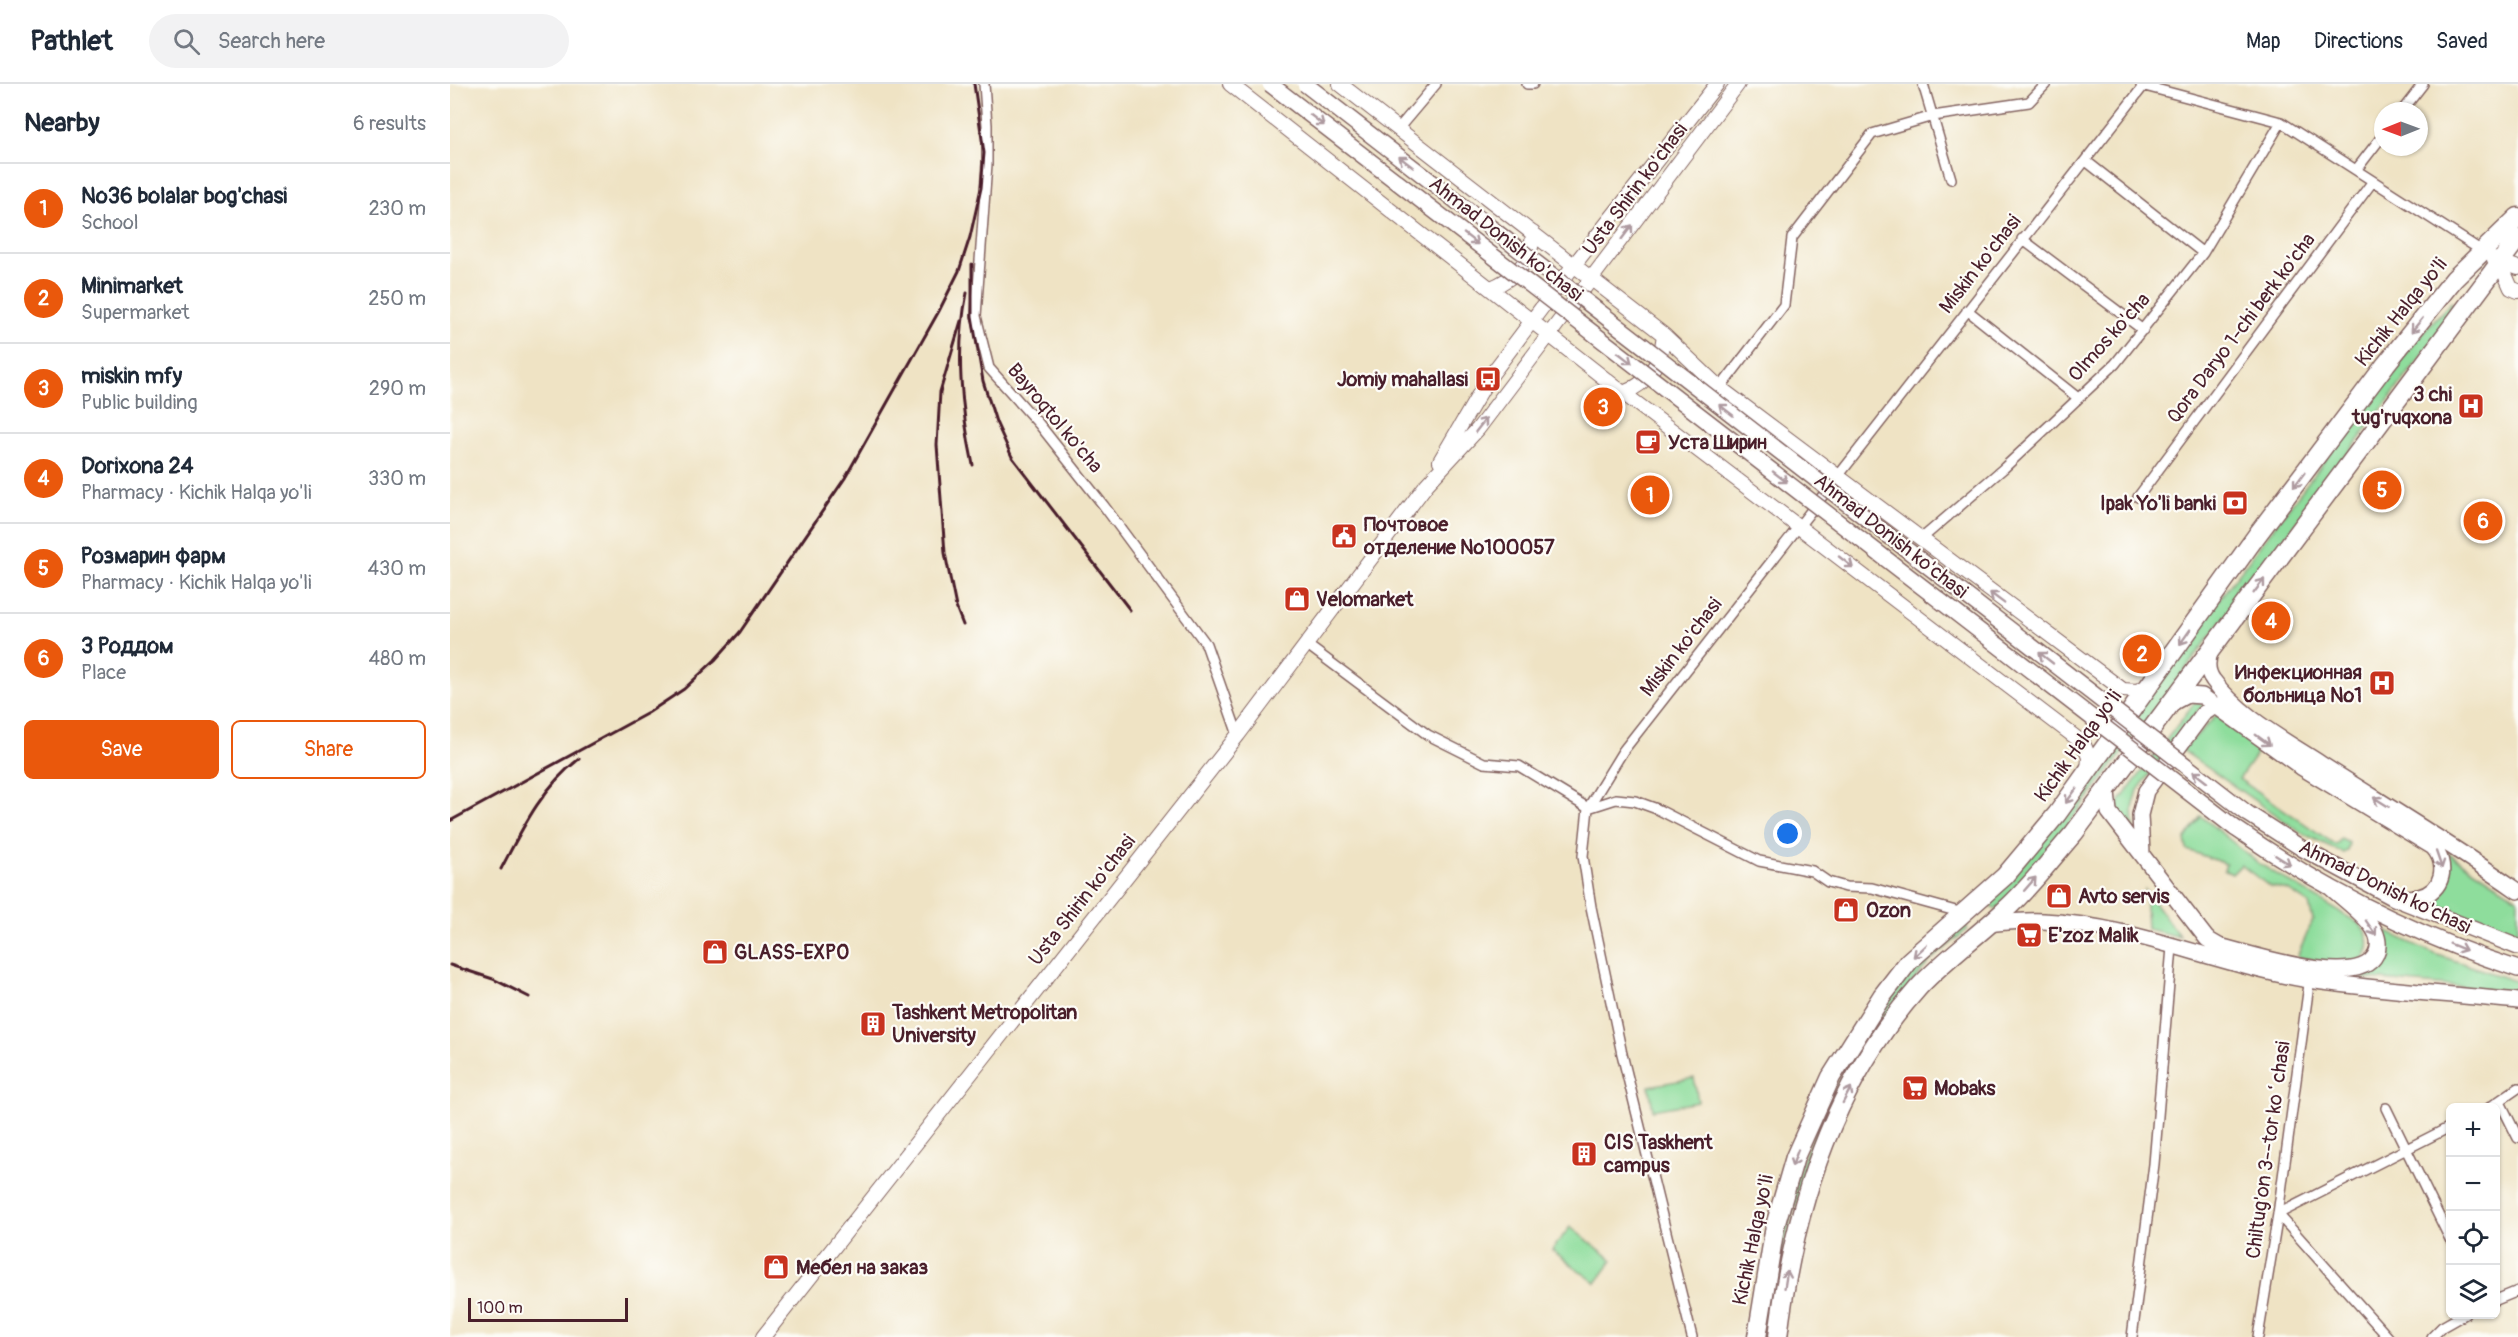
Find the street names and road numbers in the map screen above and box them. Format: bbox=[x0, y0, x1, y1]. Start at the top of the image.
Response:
street label: Usta Shirin ko'chasi bbox=[1577, 118, 1693, 260]
street label: Ahmad Donish ko'chasi bbox=[1424, 171, 1588, 307]
street label: Miskin ko'chasi bbox=[1934, 210, 2026, 318]
street label: Qora Daryo 1-chi berk ko'cha bbox=[2161, 228, 2321, 428]
street label: Kichik Halqa yo'li bbox=[2349, 252, 2453, 372]
street label: Olmos ko'cha bbox=[2063, 287, 2155, 387]
street label: Bayroqtol ko'cha bbox=[1002, 358, 1108, 478]
street label: Ahmad Donish ko'chasi bbox=[1809, 468, 1973, 604]
street label: Miskin ko'chasi bbox=[1635, 593, 1727, 701]
street label: Kichik Halqa yo'li bbox=[2029, 685, 2127, 807]
street label: Usta Shirin ko'chasi bbox=[1023, 830, 1141, 970]
street label: Ahmad Donish ko'chasi bbox=[2295, 834, 2475, 940]
street label: Chiltug'on 3--tor koʻchasi bbox=[2240, 1040, 2296, 1260]
street label: Kichik Halqa yo'li bbox=[1727, 1172, 1779, 1308]

